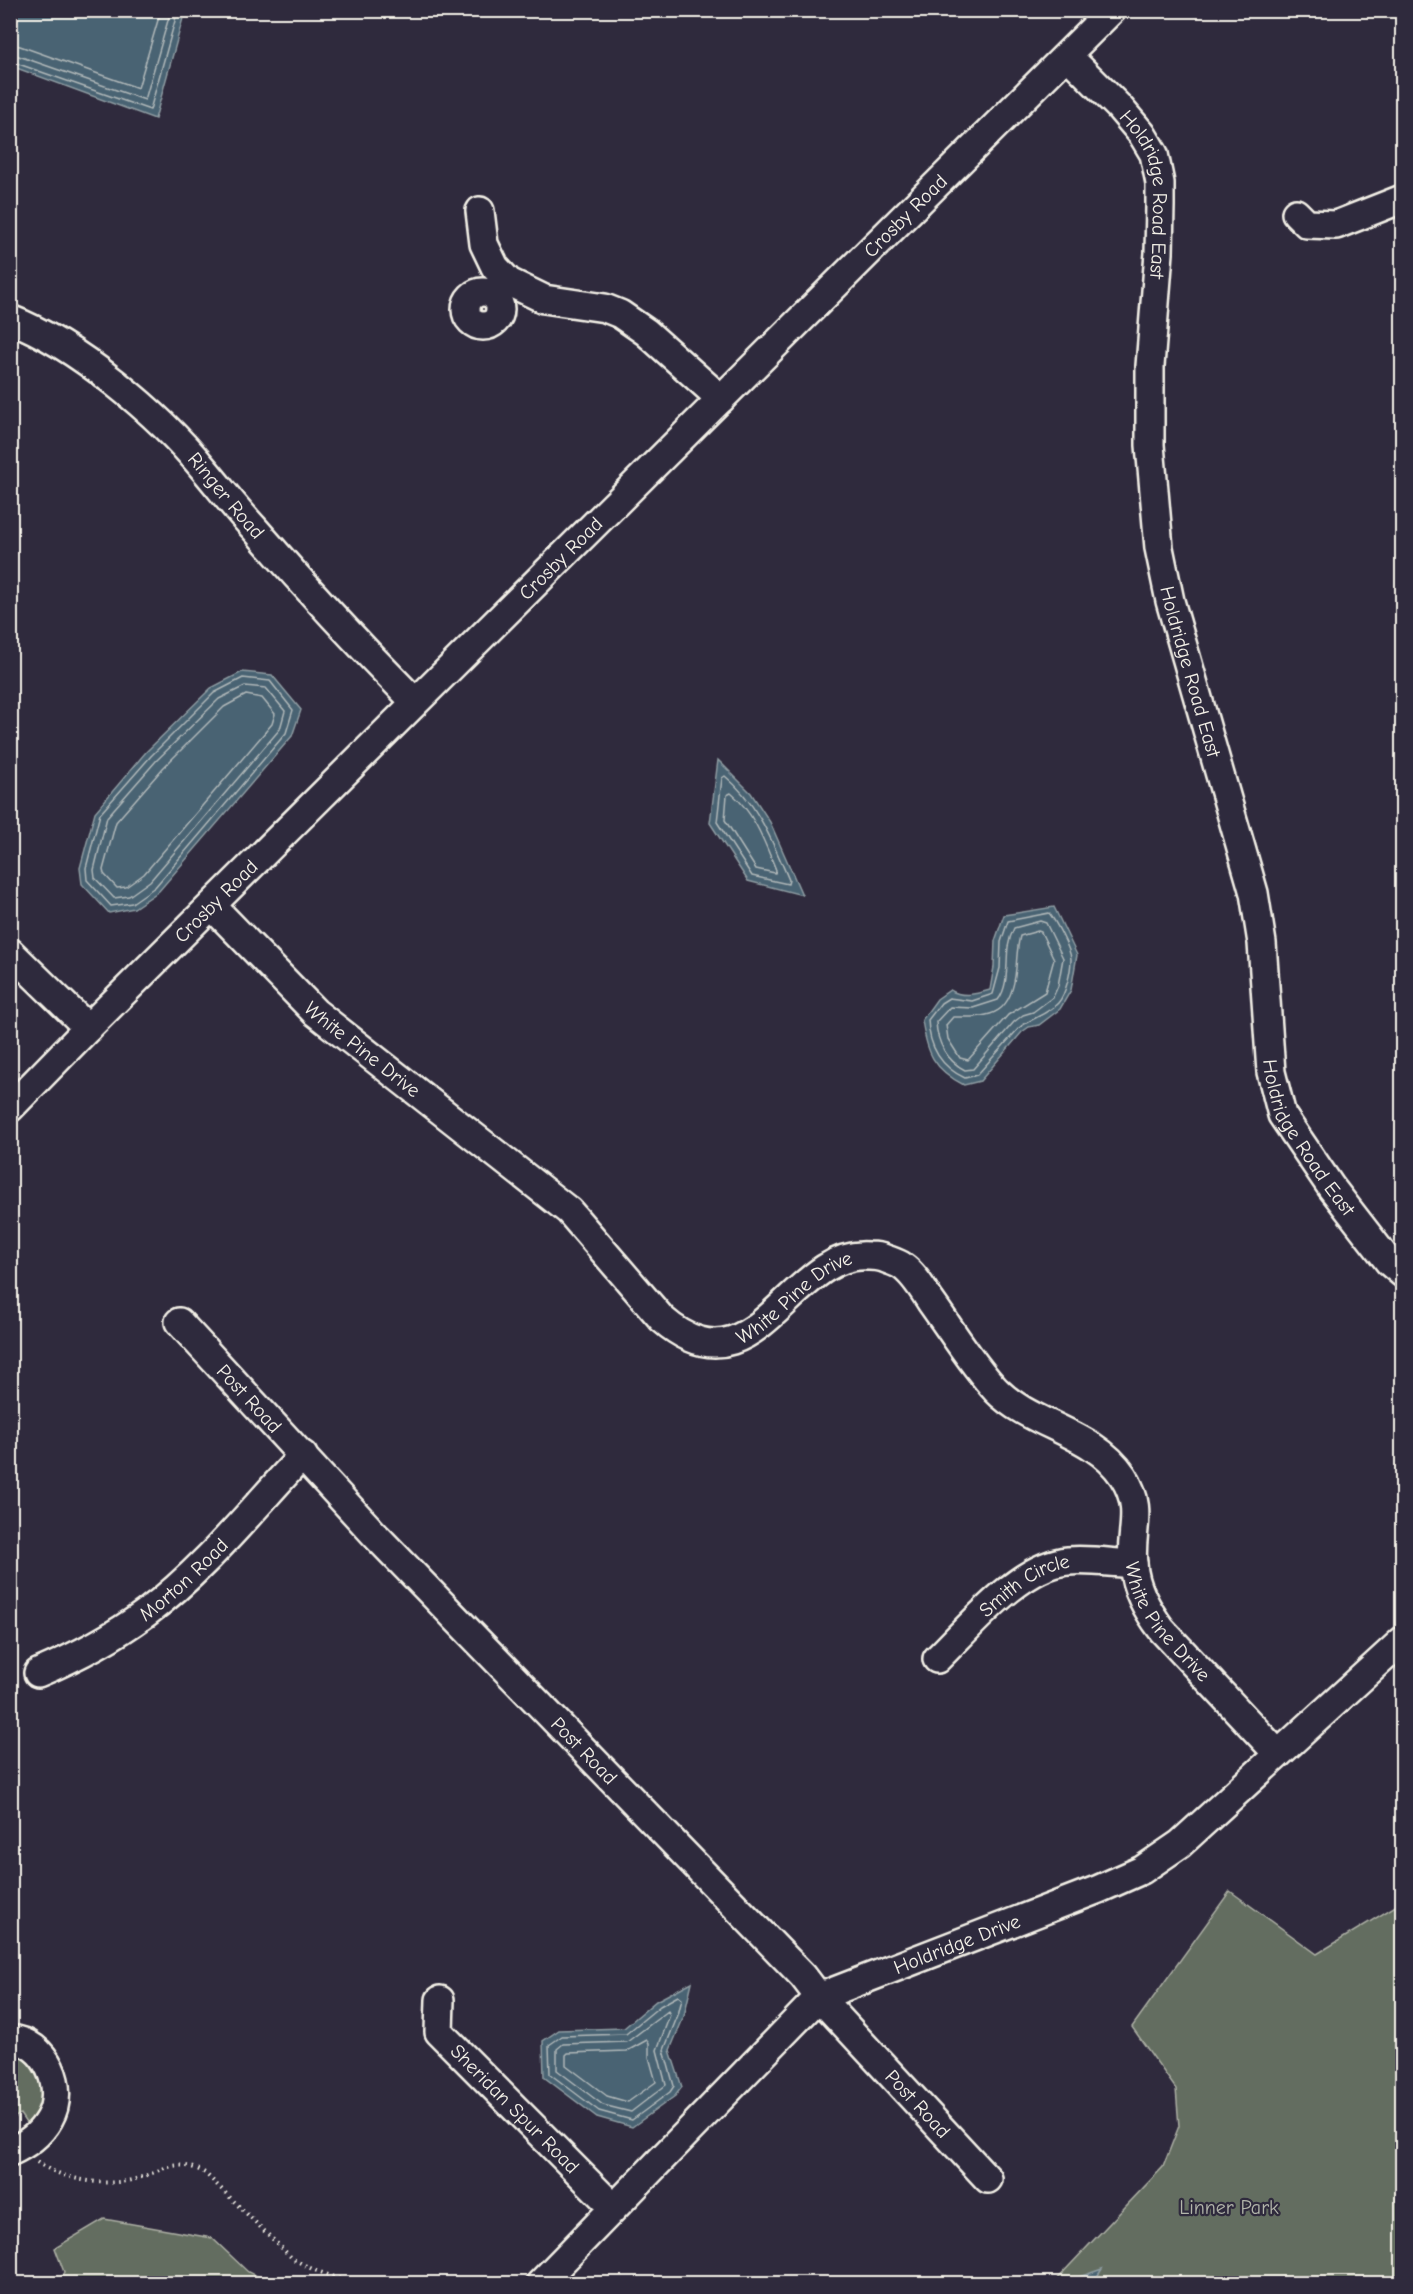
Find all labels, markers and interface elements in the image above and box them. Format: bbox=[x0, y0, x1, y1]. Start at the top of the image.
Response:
street label: Holdridge Road East bbox=[1115, 106, 1171, 281]
street label: Crosby Road bbox=[859, 170, 952, 262]
street label: Ringer Road bbox=[183, 448, 269, 544]
street label: Crosby Road bbox=[514, 512, 607, 605]
street label: Holdridge Road East bbox=[1155, 584, 1226, 761]
street label: Crosby Road bbox=[170, 855, 263, 948]
street label: White Pine Drive bbox=[299, 997, 425, 1102]
street label: Holdridge Road East bbox=[1258, 1059, 1361, 1221]
street label: White Pine Drive bbox=[732, 1246, 854, 1349]
street label: Post Road bbox=[212, 1360, 286, 1438]
street label: Morton Road bbox=[135, 1534, 233, 1626]
street label: Smith Circle bbox=[974, 1550, 1071, 1622]
street label: White Pine Drive bbox=[1121, 1560, 1215, 1686]
street label: Post Road bbox=[546, 1713, 622, 1789]
street label: Holdridge Drive bbox=[891, 1910, 1023, 1979]
street label: Sheridan Spur Road bbox=[446, 2040, 584, 2178]
street label: Post Road bbox=[880, 2065, 955, 2143]
park label: Linner Park bbox=[1179, 2196, 1279, 2219]

